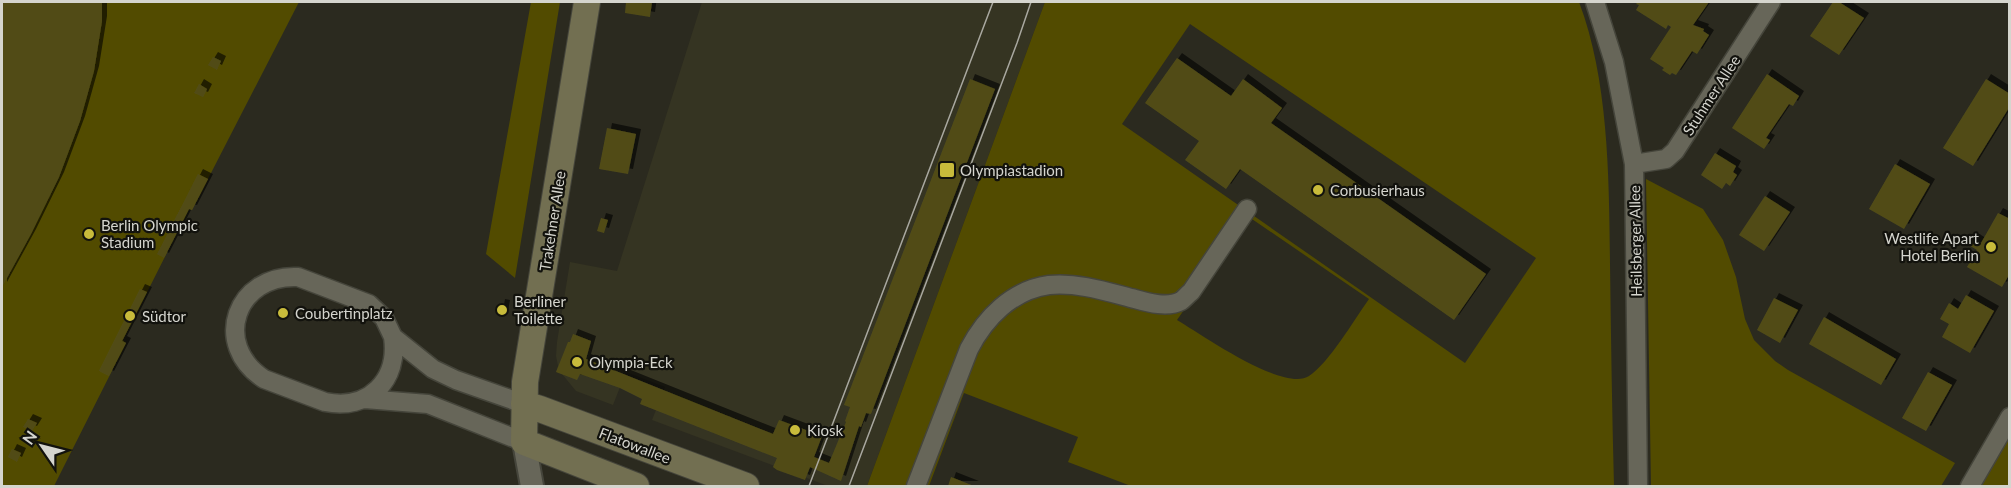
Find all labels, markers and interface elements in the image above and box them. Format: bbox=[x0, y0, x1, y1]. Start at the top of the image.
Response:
street label: Stuhmer Allee bbox=[1678, 52, 1744, 138]
marker: Olympiastadion bbox=[938, 161, 956, 179]
place label: Olympiastadion bbox=[960, 161, 1063, 179]
street label: Trakehner Allee bbox=[535, 169, 569, 272]
place label: Corbusierhaus bbox=[1330, 181, 1425, 199]
marker: Corbusierhaus bbox=[1311, 183, 1325, 197]
street label: Heilsberger Allee bbox=[1625, 185, 1645, 297]
place label: Berlin Olympic Stadium bbox=[101, 216, 198, 251]
marker: Berlin Olympic Stadium bbox=[82, 227, 96, 241]
place label: Westlife Apart Hotel Berlin bbox=[1884, 229, 1980, 264]
marker: Westlife Apart Hotel Berlin bbox=[1984, 240, 1998, 254]
place label: Berliner Toilette bbox=[514, 292, 566, 327]
marker: Berliner Toilette bbox=[495, 303, 509, 317]
place label: Coubertinplatz bbox=[295, 304, 393, 322]
marker: Coubertinplatz bbox=[276, 306, 290, 320]
place label: Südtor bbox=[142, 307, 187, 325]
marker: Südtor bbox=[123, 309, 137, 323]
place label: Olympia-Eck bbox=[589, 353, 673, 371]
marker: Olympia-Eck bbox=[570, 355, 584, 369]
north arrow bbox=[12, 416, 72, 476]
place label: Kiosk bbox=[807, 421, 844, 439]
street label: Flatowallee bbox=[597, 423, 673, 467]
marker: Kiosk bbox=[788, 423, 802, 437]
text: N bbox=[18, 427, 41, 448]

